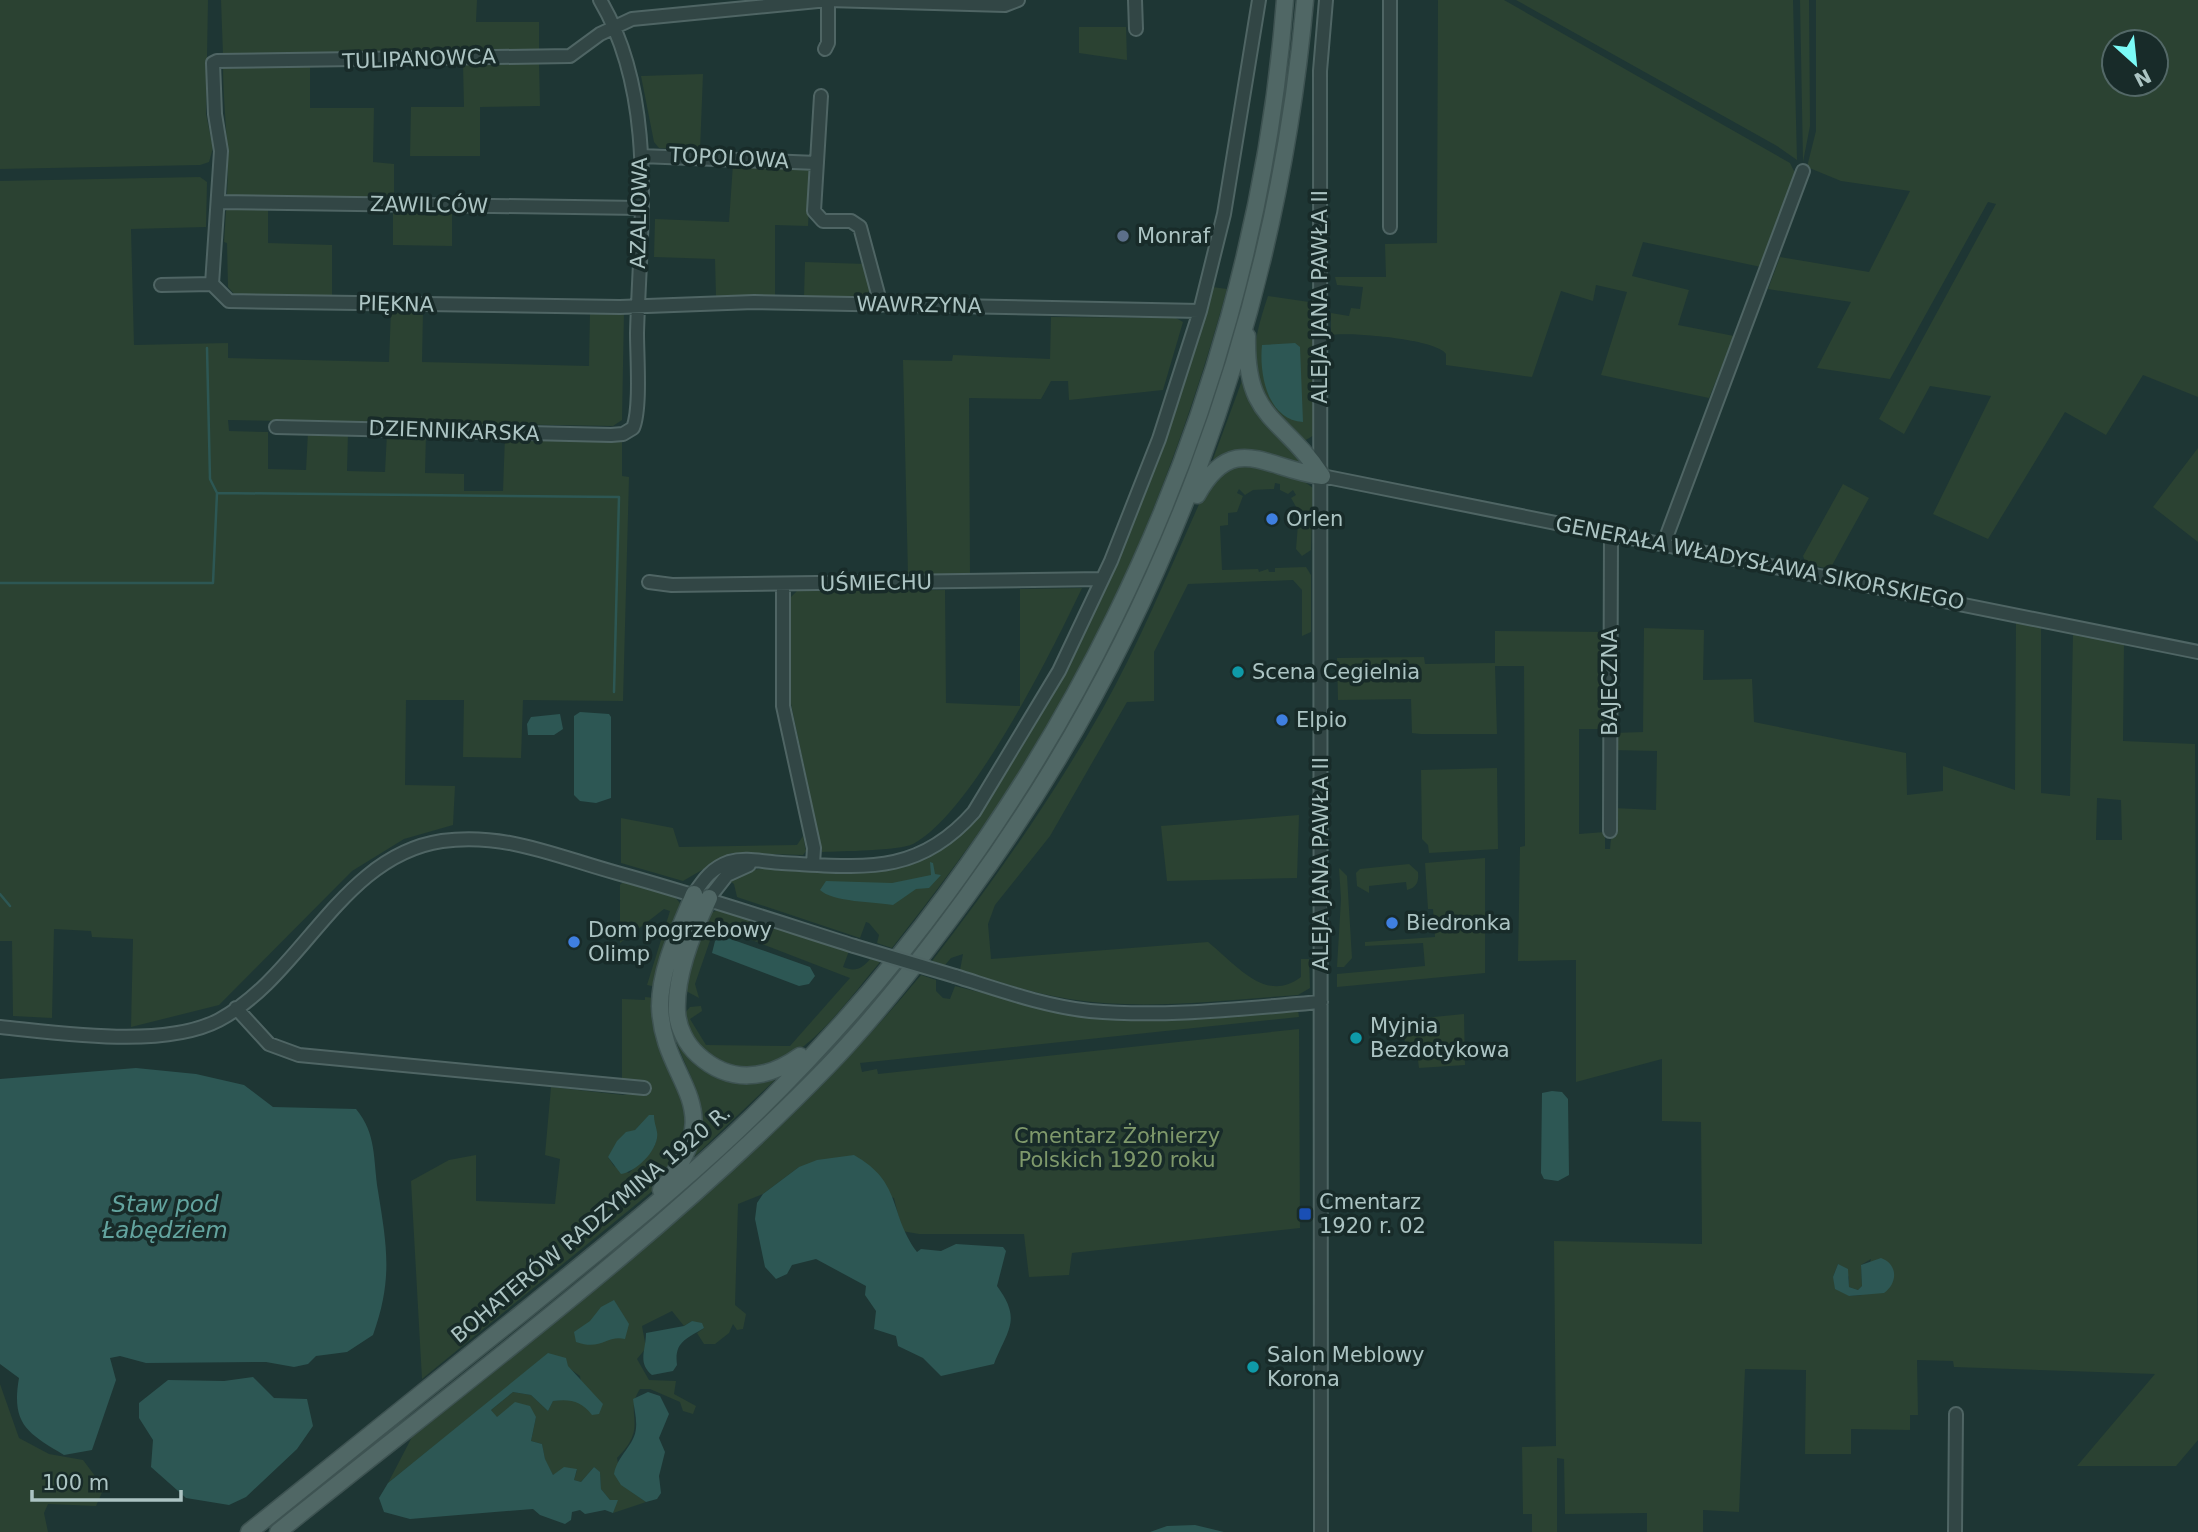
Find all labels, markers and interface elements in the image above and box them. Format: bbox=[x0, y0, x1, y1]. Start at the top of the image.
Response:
north arrow bbox=[2100, 28, 2170, 98]
street label: TULIPANOWCA bbox=[341, 44, 497, 74]
text: N bbox=[2131, 65, 2155, 92]
street label: TOPOLOWA bbox=[667, 143, 790, 173]
street label: AZALIOWA bbox=[626, 156, 652, 269]
street label: ALEJA JANA PAWŁA II bbox=[1308, 190, 1332, 404]
street label: ZAWILCÓW bbox=[370, 191, 489, 218]
place label: Monraf bbox=[1137, 224, 1211, 248]
marker: Monraf bbox=[1115, 228, 1131, 244]
street label: PIĘKNA bbox=[358, 291, 435, 317]
street label: WAWRZYNA bbox=[856, 292, 983, 318]
street label: DZIENNIKARSKA bbox=[368, 416, 541, 446]
place label: Orlen bbox=[1286, 507, 1343, 531]
marker: Orlen bbox=[1264, 511, 1280, 527]
street label: GENERAŁA WŁADYSŁAWA SIKORSKIEGO bbox=[1554, 512, 1966, 614]
street label: UŚMIECHU bbox=[820, 569, 932, 596]
street label: BAJECZNA bbox=[1598, 628, 1622, 736]
place label: Scena Cegielnia bbox=[1252, 660, 1420, 684]
marker: Scena Cegielnia bbox=[1230, 664, 1246, 680]
place label: Elpio bbox=[1296, 708, 1347, 732]
marker: Elpio bbox=[1274, 712, 1290, 728]
street label: ALEJA JANA PAWŁA II bbox=[1309, 757, 1333, 971]
place label: Biedronka bbox=[1406, 911, 1511, 935]
marker: Biedronka bbox=[1384, 915, 1400, 931]
place label: Dom pogrzebowy Olimp bbox=[588, 918, 772, 966]
marker: Dom pogrzebowy Olimp bbox=[566, 934, 582, 950]
place label: Myjnia Bezdotykowa bbox=[1370, 1014, 1510, 1062]
marker: Myjnia Bezdotykowa bbox=[1348, 1030, 1364, 1046]
street label: BOHATERÓW RADZYMINA 1920 R. bbox=[446, 1099, 735, 1348]
park label: Cmentarz Żołnierzy Polskich 1920 roku bbox=[1014, 1123, 1220, 1172]
place label: Cmentarz 1920 r. 02 bbox=[1319, 1190, 1426, 1238]
water label: Staw pod Łabędziem bbox=[101, 1191, 228, 1243]
marker: Cmentarz 1920 r. 02 bbox=[1297, 1206, 1313, 1222]
place label: Salon Meblowy Korona bbox=[1267, 1343, 1425, 1391]
marker: Salon Meblowy Korona bbox=[1245, 1359, 1261, 1375]
scale bar bbox=[32, 1458, 180, 1502]
text: 100 m bbox=[42, 1471, 109, 1495]

